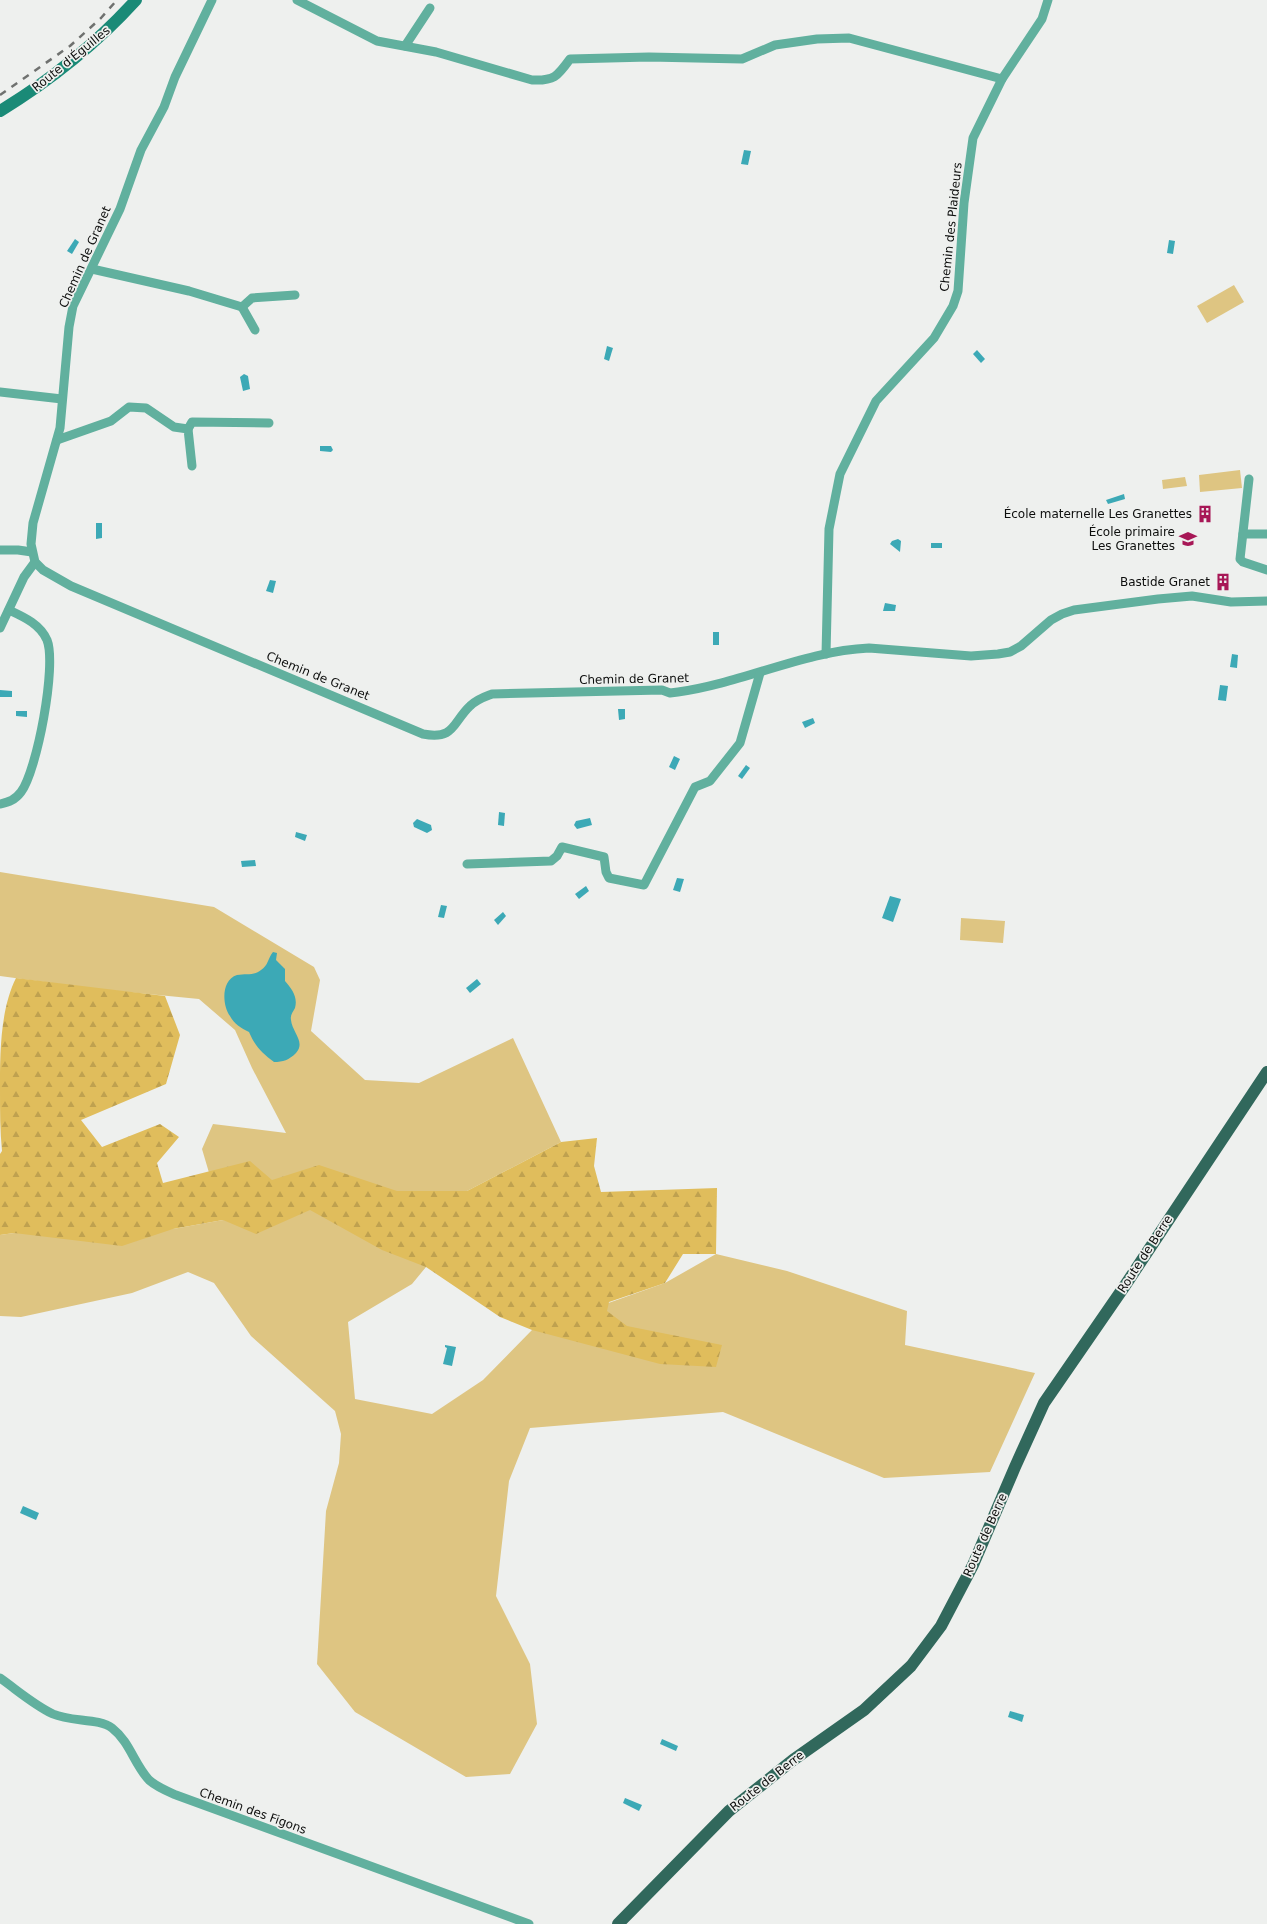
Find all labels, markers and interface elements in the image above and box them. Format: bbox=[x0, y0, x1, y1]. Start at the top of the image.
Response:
street label: Route d'Éguilles bbox=[29, 23, 113, 95]
street label: Chemin des Plaideurs bbox=[937, 162, 965, 292]
street label: Chemin de Granet bbox=[56, 204, 114, 310]
building icon: École maternelle Les Granettes bbox=[1195, 504, 1215, 524]
place label: École maternelle Les Granettes bbox=[1004, 506, 1192, 521]
place label: École primaire Les Granettes bbox=[1089, 524, 1175, 553]
school or university icon: École primaire Les Granettes bbox=[1178, 529, 1198, 549]
building icon: Bastide Granet bbox=[1213, 572, 1233, 592]
place label: Bastide Granet bbox=[1120, 575, 1210, 589]
street label: Chemin de Granet bbox=[264, 649, 372, 703]
street label: Chemin de Granet bbox=[579, 671, 689, 687]
street label: Route de Berre bbox=[1115, 1213, 1175, 1295]
street label: Route de Berre bbox=[960, 1491, 1010, 1579]
street label: Route de Berre bbox=[727, 1748, 807, 1814]
street label: Chemin des Figons bbox=[197, 1785, 309, 1837]

